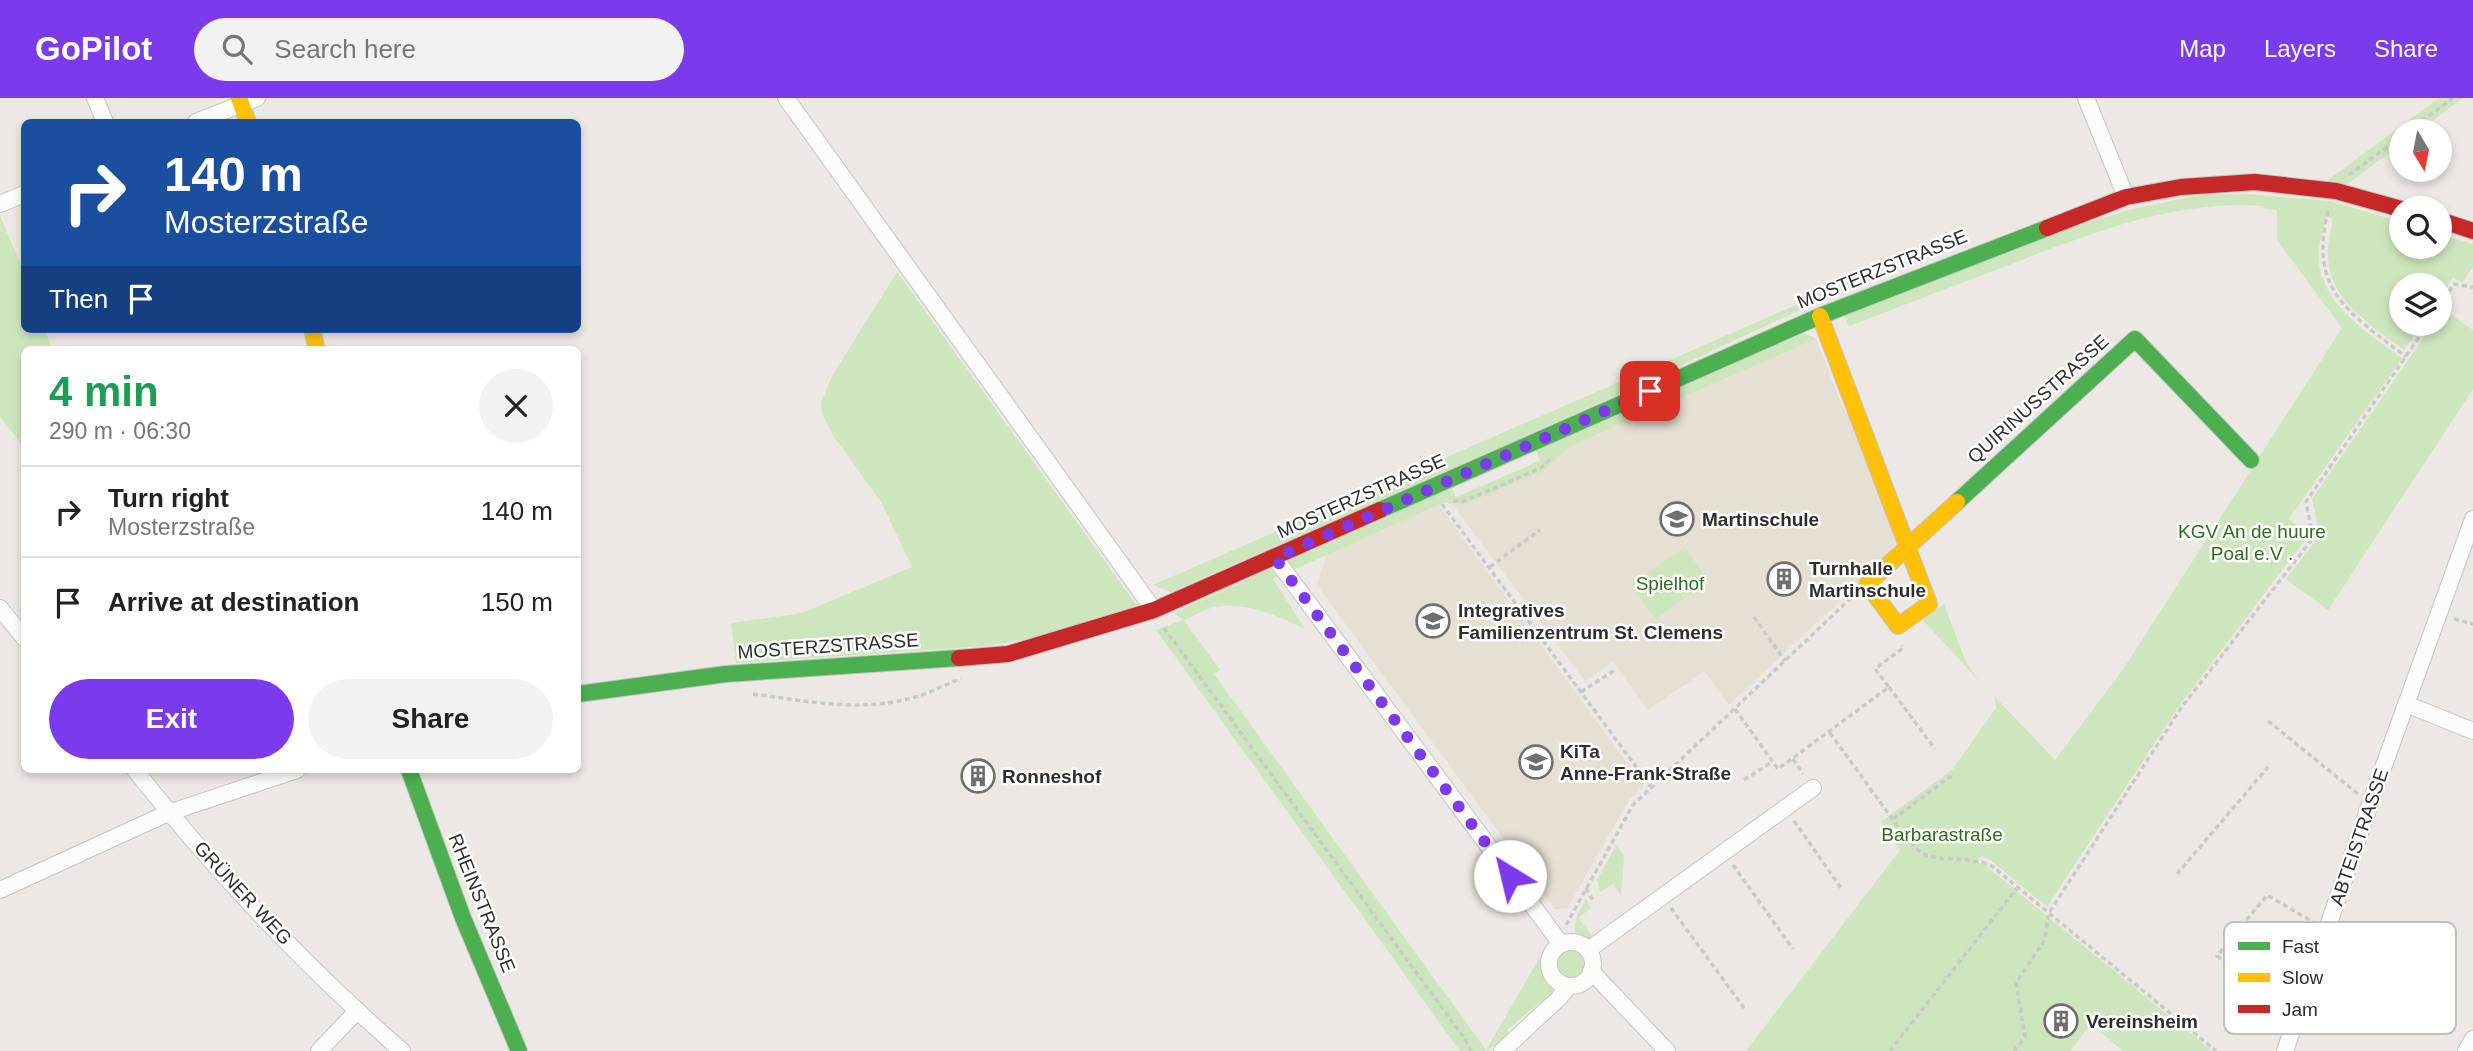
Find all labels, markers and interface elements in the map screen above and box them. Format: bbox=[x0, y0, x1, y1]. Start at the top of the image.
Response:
search box bbox=[194, 18, 684, 81]
text: GoPilot bbox=[35, 30, 152, 67]
icon: search bbox=[218, 30, 256, 68]
text: Search here bbox=[274, 34, 416, 64]
text: Map bbox=[2179, 35, 2226, 62]
text: Layers bbox=[2264, 35, 2336, 62]
text: Share bbox=[2374, 35, 2438, 62]
north arrow bbox=[2389, 119, 2452, 182]
map controls bbox=[2389, 119, 2452, 336]
icon: right bbox=[49, 147, 140, 238]
text: 140 m bbox=[164, 147, 303, 201]
button: search bbox=[2389, 196, 2452, 259]
text: Mosterzstraße bbox=[164, 204, 368, 240]
street label: MOSTERZSTRASSE bbox=[1794, 225, 1970, 313]
button: layers bbox=[2389, 273, 2452, 336]
icon: arrive bbox=[122, 280, 160, 318]
text: Then bbox=[49, 284, 108, 314]
street label: QUIRINUSSTRASSE bbox=[1963, 330, 2113, 468]
pin bbox=[1620, 361, 1680, 421]
text: 4 min bbox=[49, 368, 159, 415]
button: close bbox=[479, 369, 553, 443]
icon: arrive bbox=[1631, 372, 1669, 410]
text: 290 m · 06:30 bbox=[49, 418, 191, 444]
street label: MOSTERZSTRASSE bbox=[1274, 449, 1448, 543]
text: Turn right bbox=[108, 483, 229, 513]
icon: right bbox=[49, 493, 87, 531]
text: 140 m bbox=[481, 496, 553, 526]
school or university icon: Martinschule bbox=[1658, 500, 1696, 538]
place label: Martinschule bbox=[1702, 509, 1819, 530]
text: Mosterzstraße bbox=[108, 514, 255, 540]
park label: KGV An de huure Poal e.V . bbox=[2178, 521, 2326, 564]
place label: Turnhalle Martinschule bbox=[1809, 558, 1926, 601]
building icon: Turnhalle Martinschule bbox=[1765, 560, 1803, 598]
park label: Spielhof bbox=[1636, 573, 1705, 594]
icon: arrive bbox=[49, 584, 87, 622]
text: Arrive at destination bbox=[108, 587, 359, 617]
text: 150 m bbox=[481, 587, 553, 617]
place label: Integratives Familienzentrum St. Clemens bbox=[1458, 600, 1723, 643]
school or university icon: Integratives Familienzentrum St. Clemens bbox=[1414, 602, 1452, 640]
street label: MOSTERZSTRASSE bbox=[737, 629, 919, 663]
button: Exit bbox=[49, 679, 294, 759]
button: Share bbox=[308, 679, 553, 759]
place label: KiTa Anne-Frank-Straße bbox=[1560, 741, 1731, 784]
school or university icon: KiTa Anne-Frank-Straße bbox=[1517, 743, 1555, 781]
building icon: Ronneshof bbox=[959, 757, 997, 795]
place label: Ronneshof bbox=[1002, 766, 1102, 787]
street label: ABTEISTRASSE bbox=[2326, 766, 2392, 908]
park label: Barbarastraße bbox=[1881, 824, 2003, 845]
street label: RHEINSTRASSE bbox=[445, 831, 519, 975]
street label: GRÜNER WEG bbox=[190, 837, 296, 949]
position arrow bbox=[1473, 839, 1547, 913]
legend bbox=[2224, 922, 2456, 1034]
text: Fast bbox=[2282, 936, 2320, 957]
text: Slow bbox=[2282, 967, 2323, 988]
text: Jam bbox=[2282, 999, 2318, 1020]
building icon: Vereinsheim bbox=[2042, 1002, 2080, 1040]
place label: Vereinsheim bbox=[2086, 1011, 2198, 1032]

